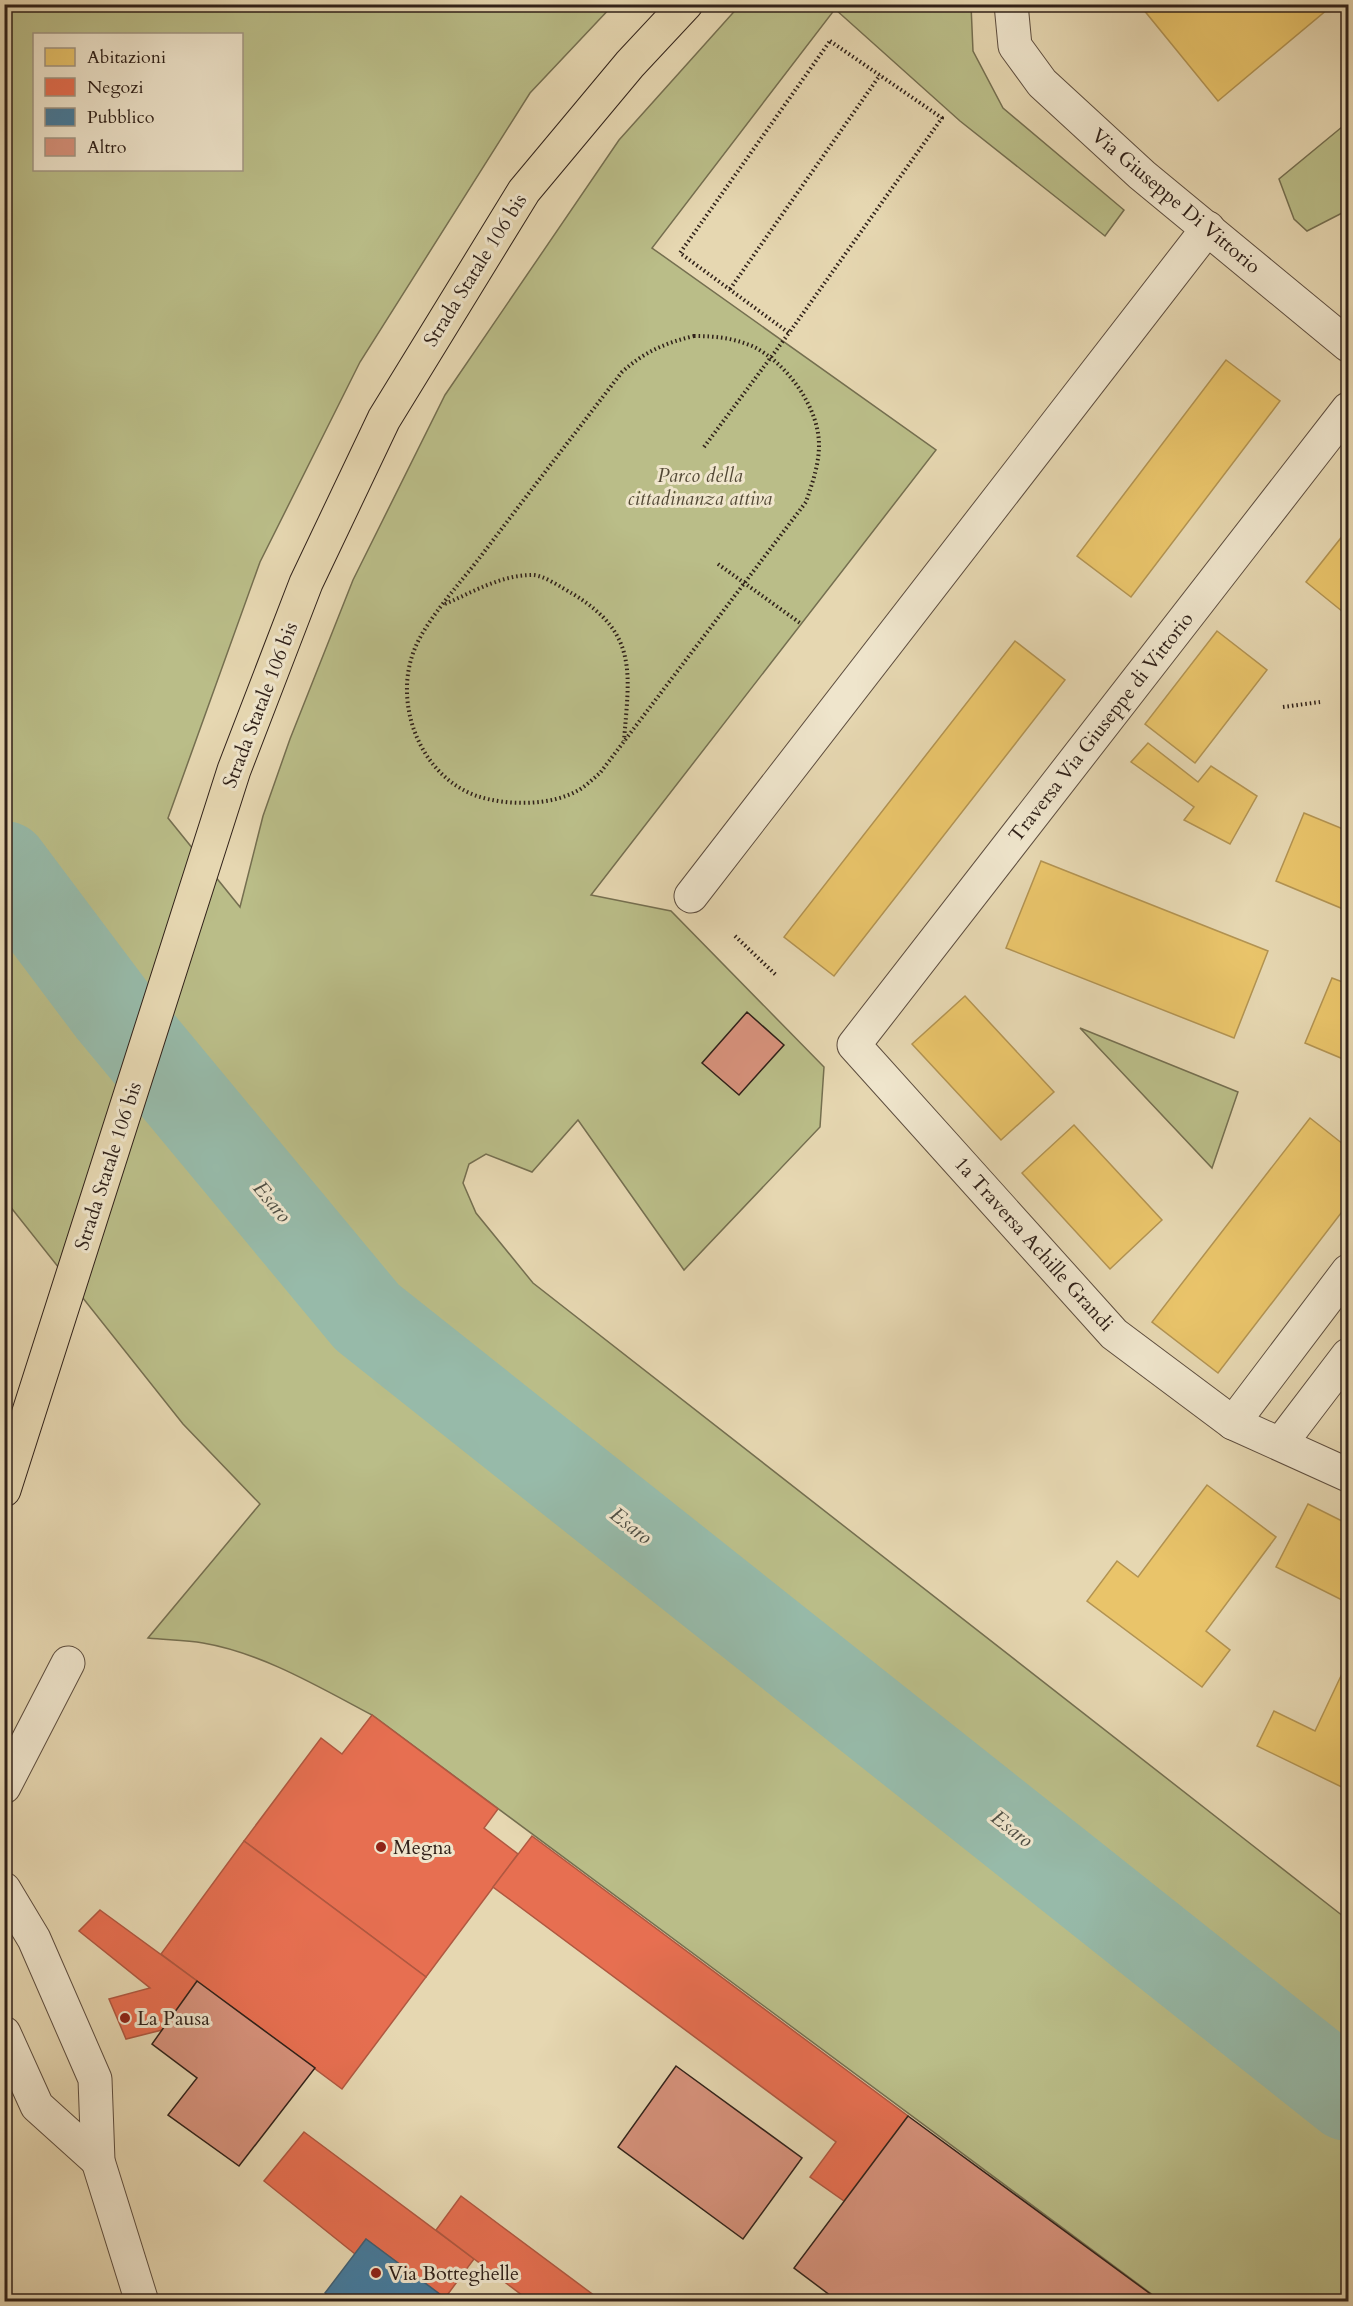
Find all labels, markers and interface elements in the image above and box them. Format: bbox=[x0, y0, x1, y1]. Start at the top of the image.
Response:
legend bbox=[33, 33, 243, 171]
text: Abitazioni bbox=[87, 45, 166, 70]
text: Negozi bbox=[87, 75, 143, 100]
text: Pubblico bbox=[87, 105, 155, 130]
street label: Via Giuseppe Di Vittorio bbox=[1086, 122, 1266, 280]
text: Altro bbox=[87, 135, 127, 160]
street label: Strada Statale 106 bis bbox=[417, 188, 533, 352]
park label: Parco della cittadinanza attiva bbox=[628, 462, 772, 512]
street label: Traversa Via Giuseppe di Vittorio bbox=[1003, 606, 1200, 848]
street label: Strada Statale 106 bis bbox=[216, 618, 304, 792]
street label: Strada Statale 106 bis bbox=[68, 1078, 148, 1254]
street label: 1a Traversa Achille Grandi bbox=[948, 1151, 1120, 1337]
water label: Esaro bbox=[246, 1175, 298, 1229]
water label: Esaro bbox=[604, 1500, 658, 1552]
water label: Esaro bbox=[985, 1803, 1039, 1855]
place label: Megna bbox=[393, 1834, 452, 1861]
marker: Megna bbox=[374, 1840, 388, 1854]
place label: La Pausa bbox=[137, 2005, 210, 2032]
marker: La Pausa bbox=[118, 2011, 132, 2025]
place label: Via Botteghelle bbox=[388, 2260, 519, 2287]
marker: Via Botteghelle bbox=[369, 2266, 383, 2280]

